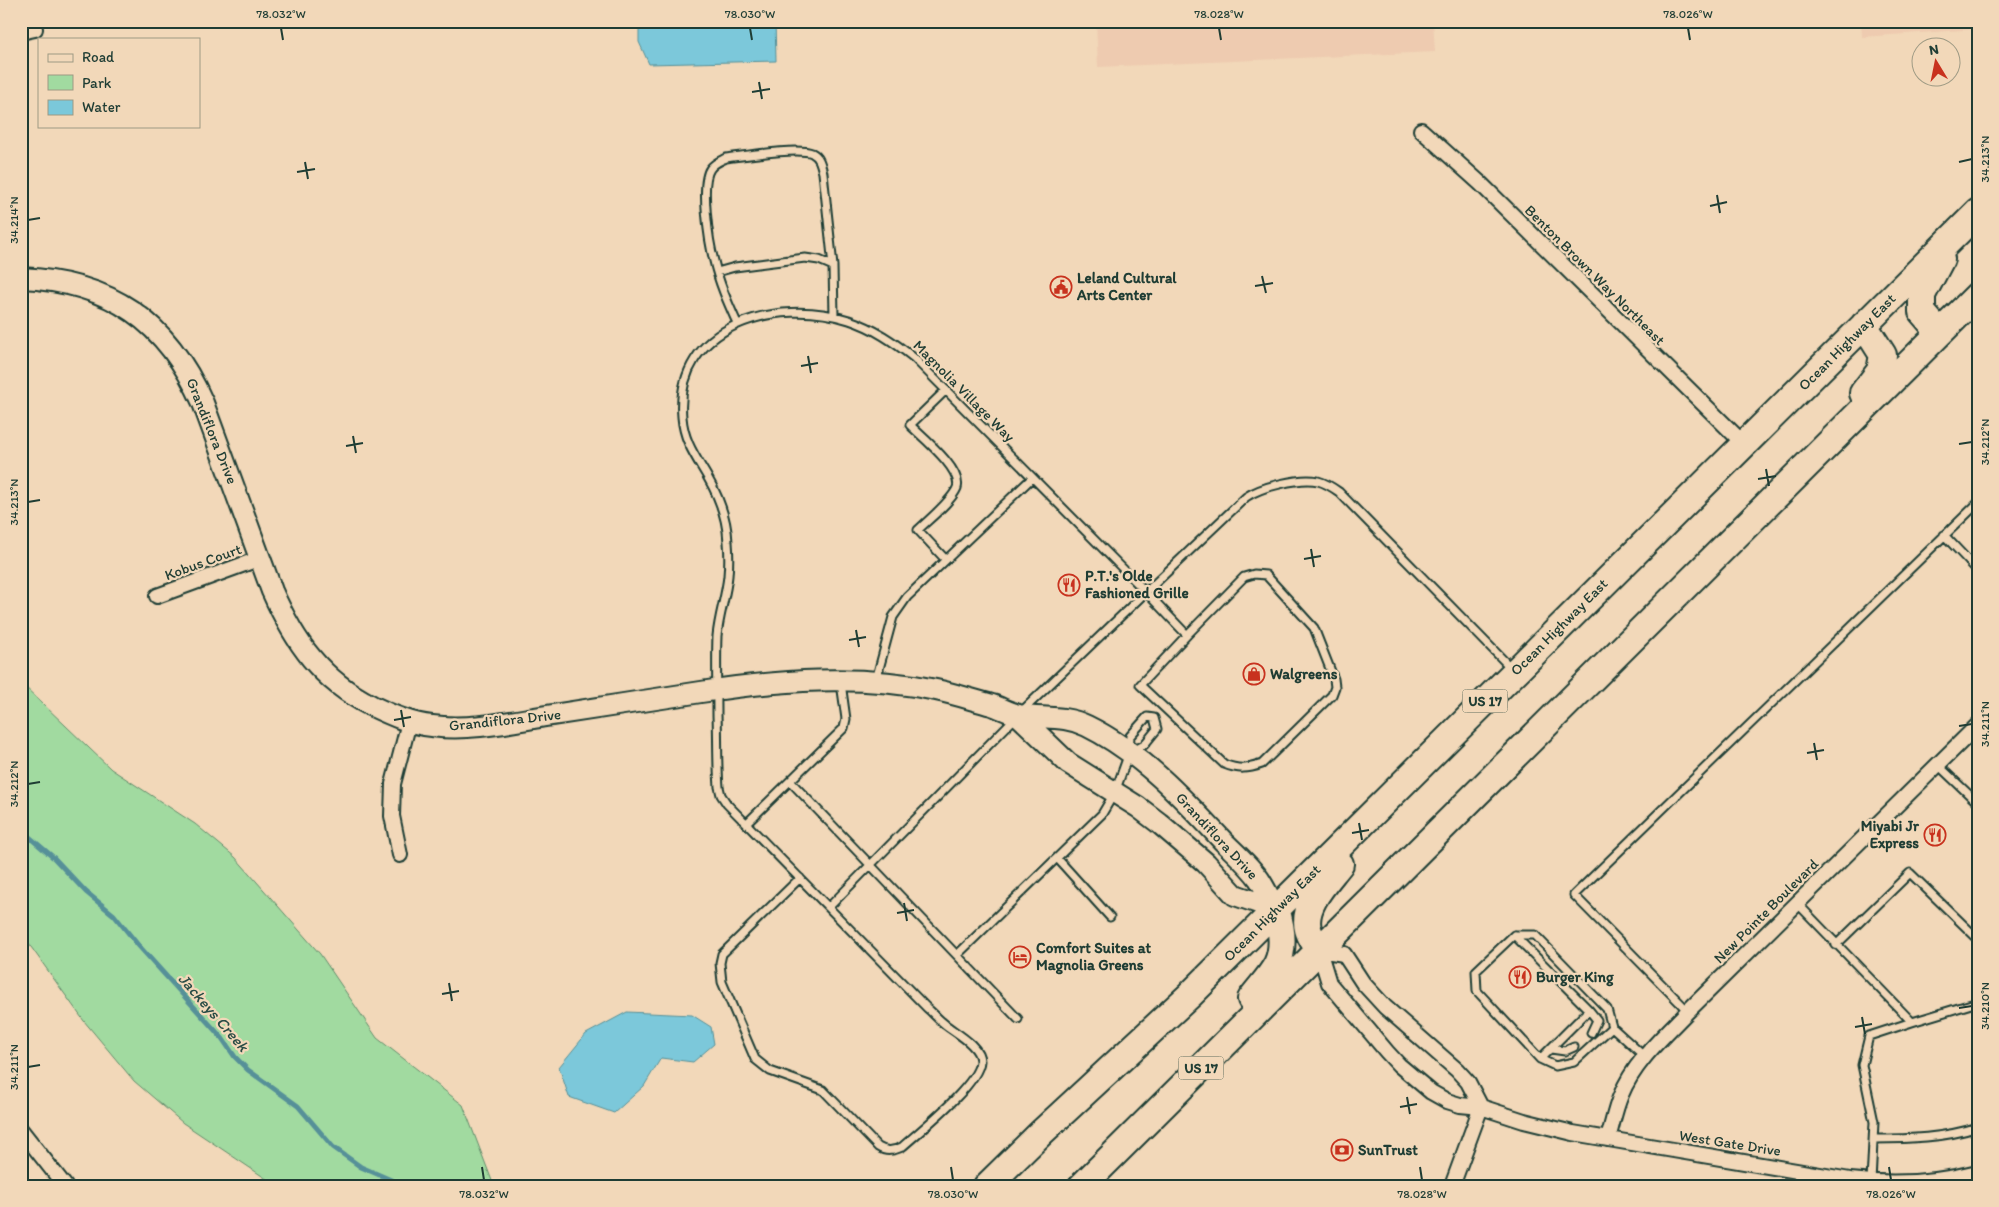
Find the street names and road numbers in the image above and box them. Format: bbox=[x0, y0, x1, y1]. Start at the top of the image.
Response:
street label: Benton Brown Way Northeast bbox=[1521, 201, 1669, 349]
street label: Ocean Highway East bbox=[1795, 289, 1900, 394]
street label: Magnolia Village Way bbox=[909, 336, 1019, 446]
street label: Grandiflora Drive bbox=[183, 375, 241, 487]
street label: Kobus Court bbox=[162, 540, 244, 584]
street label: Ocean Highway East bbox=[1507, 574, 1612, 679]
road number: US 17 bbox=[1462, 689, 1508, 712]
street label: Grandiflora Drive bbox=[448, 705, 562, 735]
street label: Grandiflora Drive bbox=[1172, 789, 1262, 883]
street label: New Pointe Boulevard bbox=[1710, 854, 1823, 967]
street label: Ocean Highway East bbox=[1220, 860, 1325, 965]
road number: US 17 bbox=[1178, 1056, 1224, 1080]
street label: West Gate Drive bbox=[1678, 1126, 1782, 1160]

